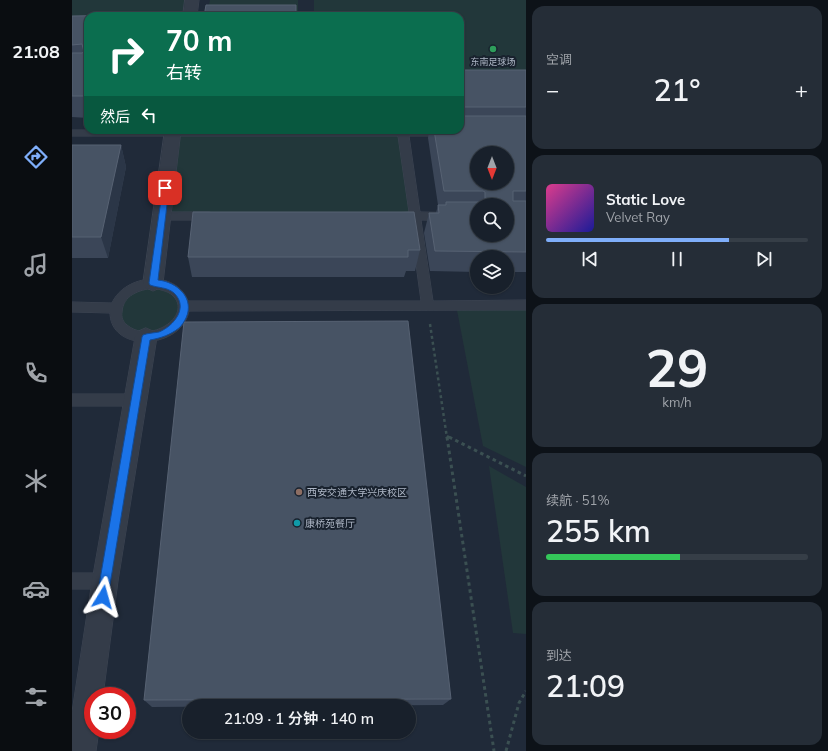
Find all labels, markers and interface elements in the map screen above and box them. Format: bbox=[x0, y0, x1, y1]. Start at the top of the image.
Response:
text: 70 m bbox=[166, 23, 232, 58]
icon: right bbox=[100, 28, 152, 80]
text: 21:08 bbox=[12, 40, 60, 63]
marker: 东南足球场 bbox=[488, 44, 498, 54]
text: 空调 bbox=[546, 51, 572, 67]
place label: 东南足球场 bbox=[470, 56, 516, 67]
text: 右转 bbox=[166, 61, 202, 84]
text: 21° bbox=[653, 71, 701, 109]
text: − bbox=[546, 76, 559, 104]
text: + bbox=[795, 76, 808, 104]
icon: left bbox=[138, 104, 160, 126]
text: 然后 bbox=[100, 107, 130, 126]
icon: directions bbox=[22, 143, 50, 171]
north arrow bbox=[470, 146, 514, 190]
map controls bbox=[470, 146, 514, 294]
pin bbox=[148, 171, 182, 205]
icon: arrive bbox=[154, 177, 176, 199]
text: Static Love bbox=[606, 190, 685, 209]
button: search bbox=[470, 198, 514, 242]
text: Velvet Ray bbox=[606, 209, 670, 225]
icon: previous bbox=[579, 248, 601, 270]
icon: pause bbox=[666, 248, 688, 270]
icon: next bbox=[753, 248, 775, 270]
button: layers bbox=[470, 250, 514, 294]
icon: music bbox=[22, 251, 50, 279]
text: 29 bbox=[646, 335, 708, 400]
icon: phone bbox=[22, 359, 50, 387]
text: km/h bbox=[662, 394, 692, 410]
icon: climate bbox=[22, 467, 50, 495]
place label: 西安交通大学兴庆校区 bbox=[307, 486, 407, 499]
marker: 西安交通大学兴庆校区 bbox=[294, 487, 304, 497]
text: 续航 · 51% bbox=[546, 492, 610, 508]
text: 255 km bbox=[546, 512, 651, 550]
place label: 康桥苑餐厅 bbox=[305, 517, 355, 530]
marker: 康桥苑餐厅 bbox=[292, 518, 302, 528]
icon: car bbox=[22, 575, 50, 603]
position arrow bbox=[82, 576, 124, 618]
text: 到达 bbox=[546, 647, 572, 663]
text: 21:09 bbox=[546, 667, 625, 705]
icon: filters bbox=[22, 683, 50, 711]
speed limit sign: 30 bbox=[84, 687, 136, 739]
text: 21:09 · 1 分钟 · 140 m bbox=[224, 709, 374, 728]

